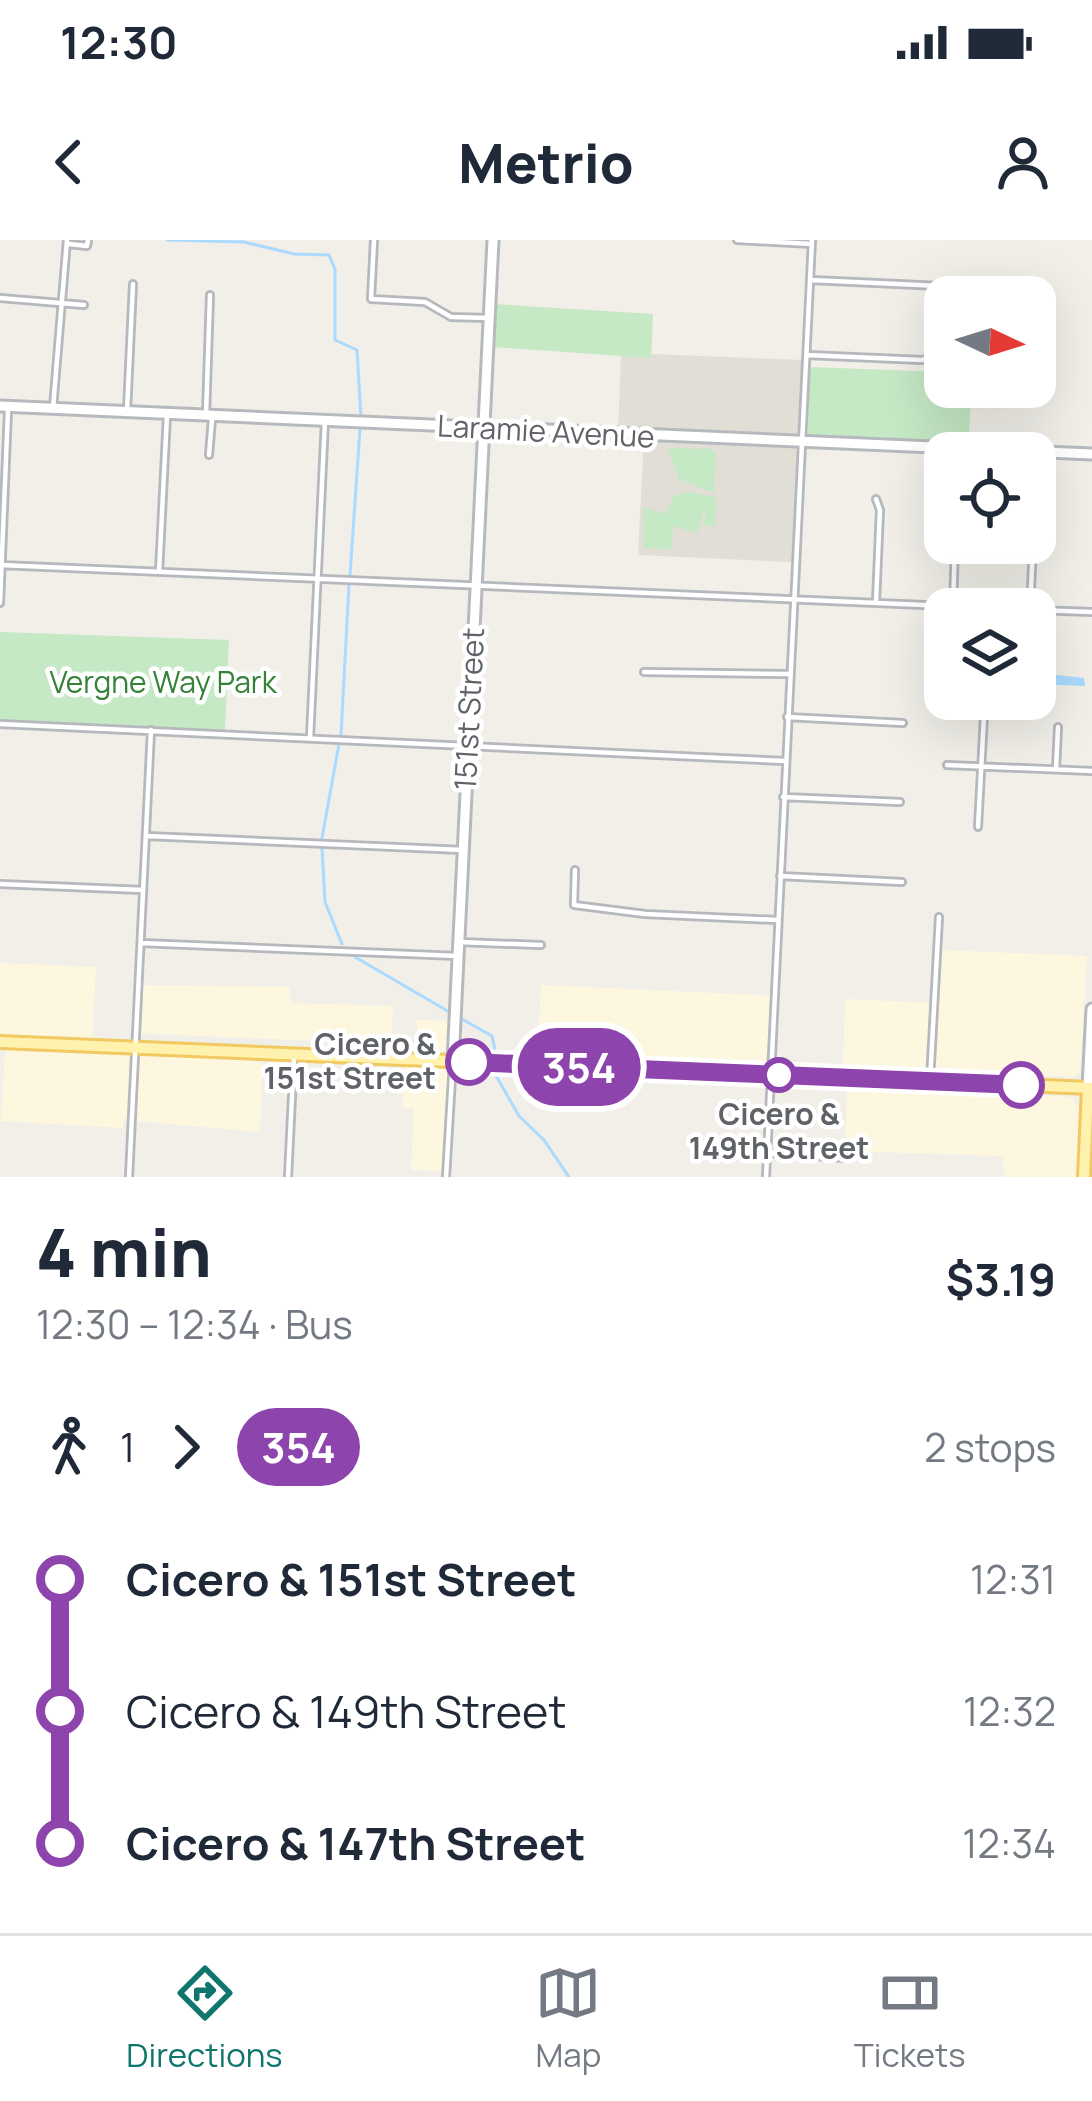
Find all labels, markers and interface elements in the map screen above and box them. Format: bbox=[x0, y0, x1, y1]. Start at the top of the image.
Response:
text: 12:30 bbox=[60, 11, 178, 73]
text: Metrio bbox=[458, 125, 634, 199]
icon: back bbox=[36, 129, 102, 195]
icon: person bbox=[990, 129, 1056, 195]
north arrow bbox=[924, 276, 1056, 408]
map controls bbox=[924, 276, 1056, 720]
street label: Laramie Avenue bbox=[436, 404, 656, 457]
button: locate bbox=[924, 432, 1056, 564]
button: layers bbox=[924, 588, 1056, 720]
street label: 151st Street bbox=[444, 627, 493, 791]
park label: Vergne Way Park bbox=[49, 661, 278, 702]
place label: Cicero & 151st Street bbox=[263, 1023, 436, 1098]
line badge: 354 bbox=[510, 1028, 648, 1106]
text: 354 bbox=[542, 1038, 616, 1096]
marker: Cicero & 151st Street bbox=[447, 1040, 491, 1084]
marker: Cicero & 149th Street bbox=[763, 1059, 795, 1091]
unlabelled marker bbox=[999, 1063, 1043, 1107]
place label: Cicero & 149th Street bbox=[689, 1093, 869, 1168]
text: 4 min bbox=[36, 1207, 212, 1297]
text: $3.19 bbox=[946, 1248, 1056, 1310]
text: 12:30 – 12:34 · Bus bbox=[36, 1297, 353, 1351]
icon: walk bbox=[36, 1414, 102, 1480]
icon: forward bbox=[153, 1414, 219, 1480]
text: 354 bbox=[261, 1418, 336, 1476]
text: 1 bbox=[120, 1420, 135, 1474]
text: 2 stops bbox=[924, 1420, 1056, 1474]
text: Cicero & 151st Street bbox=[126, 1548, 576, 1610]
text: 12:31 bbox=[970, 1552, 1056, 1606]
text: Cicero & 149th Street bbox=[126, 1680, 566, 1742]
text: 12:32 bbox=[963, 1684, 1056, 1738]
text: Cicero & 147th Street bbox=[126, 1812, 586, 1874]
text: 12:34 bbox=[962, 1816, 1056, 1870]
tab: Directions bbox=[126, 1960, 283, 2077]
tab: Map bbox=[535, 1960, 601, 2077]
tab: Tickets bbox=[854, 1960, 966, 2077]

